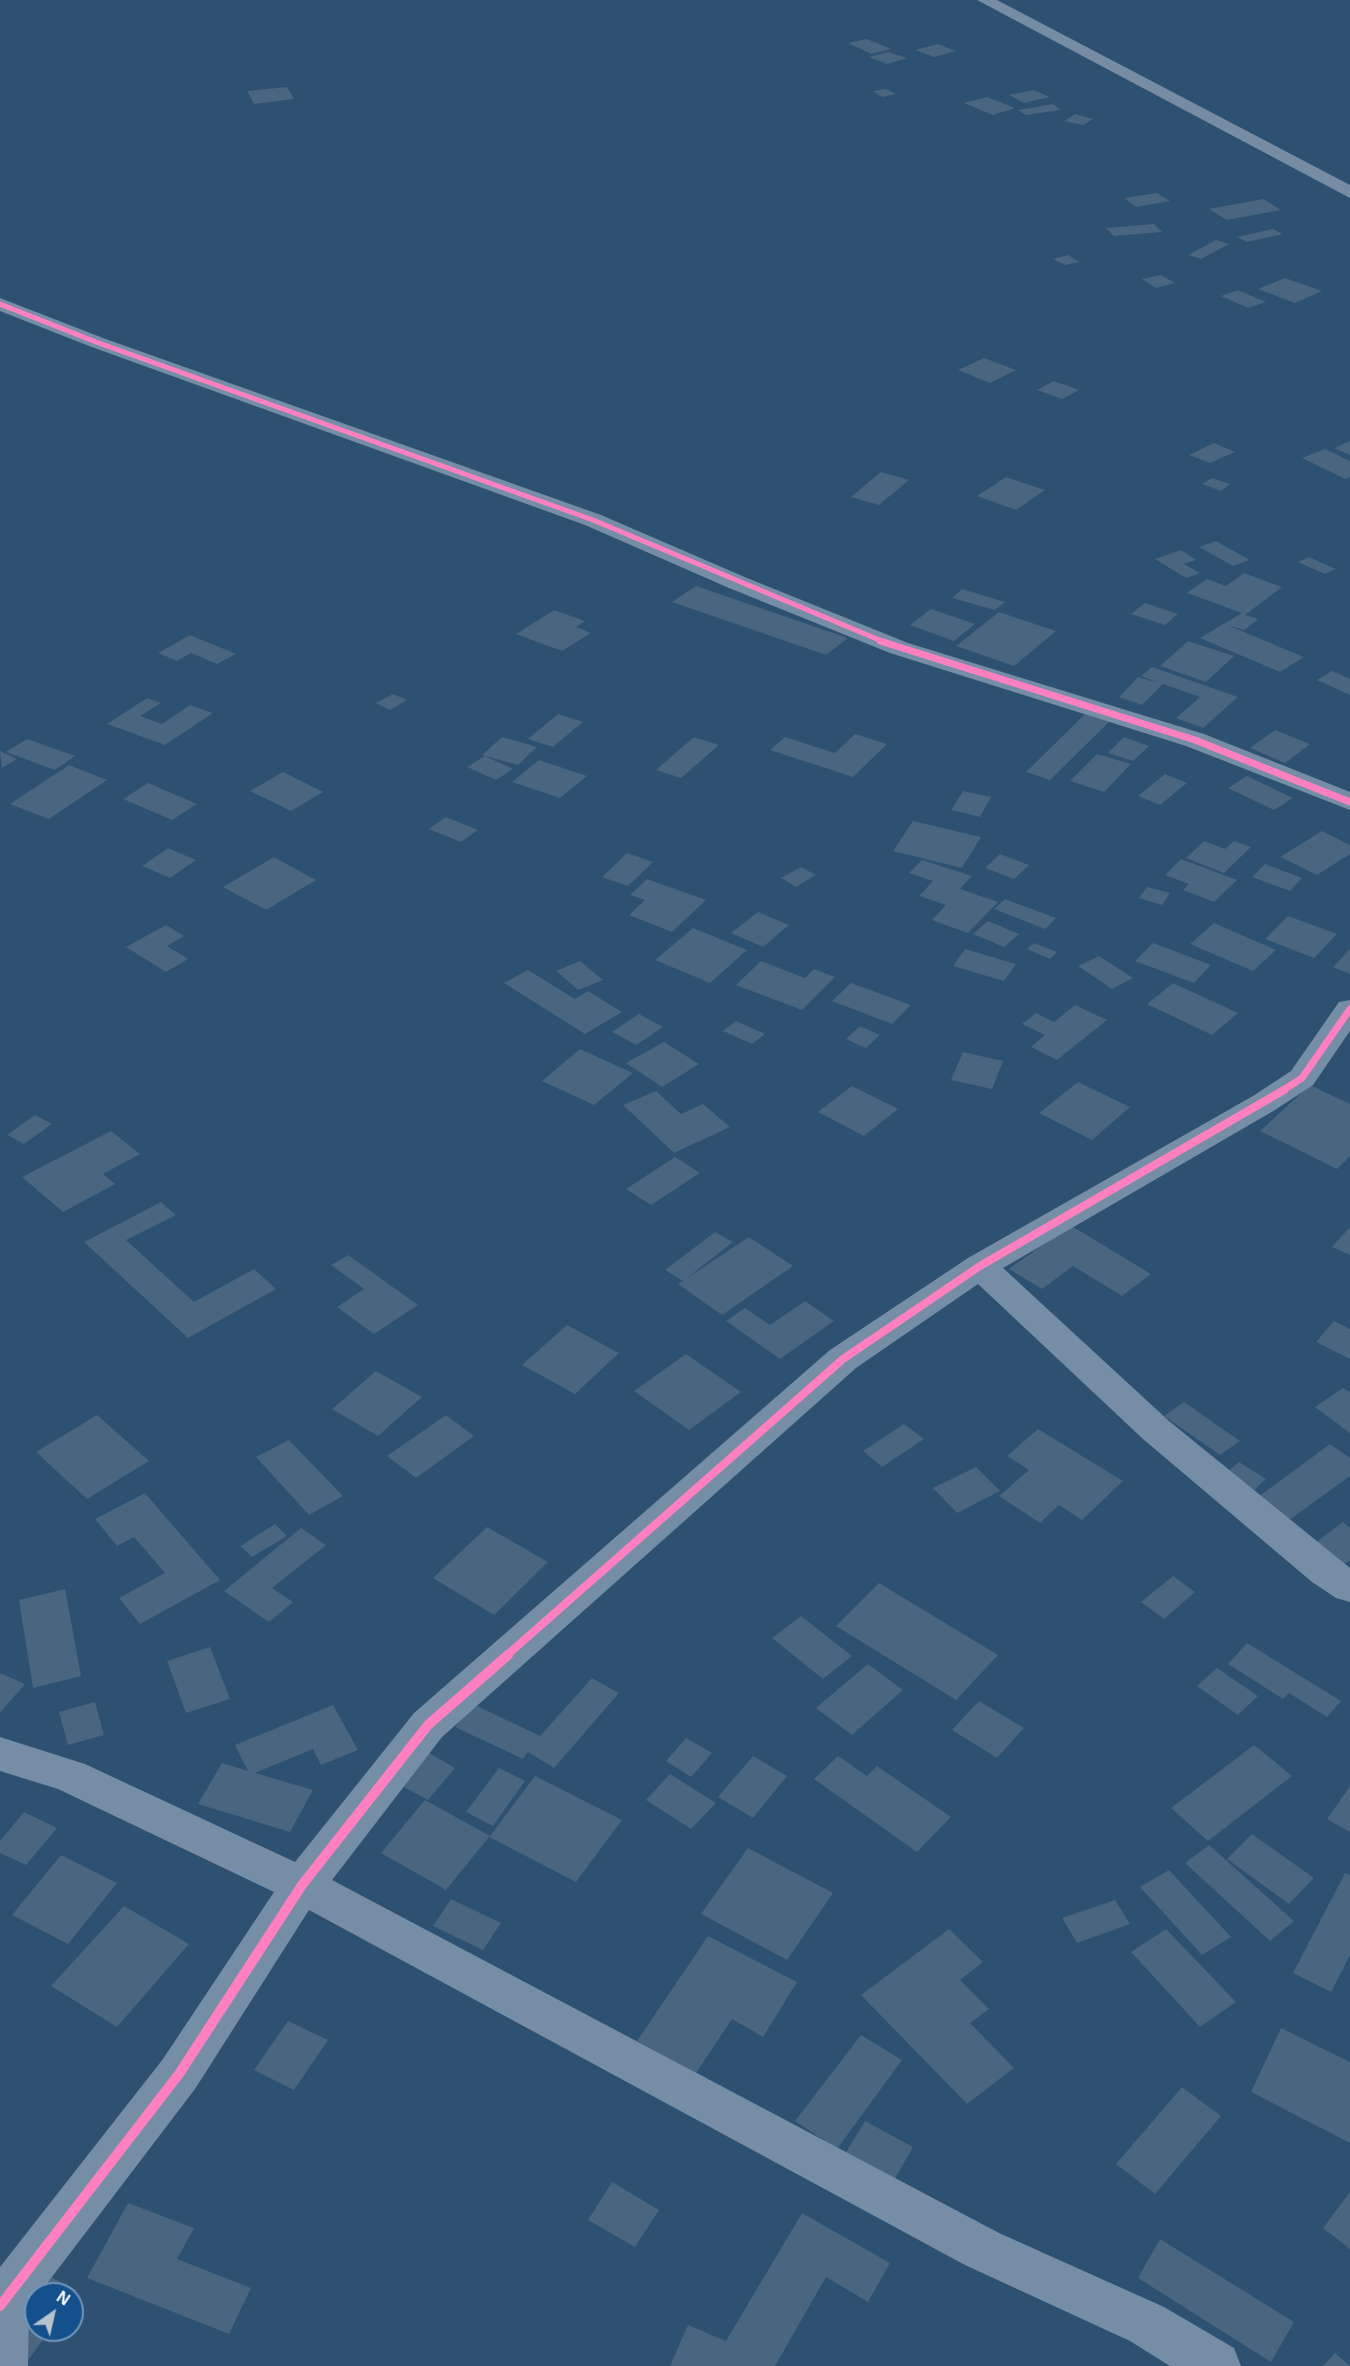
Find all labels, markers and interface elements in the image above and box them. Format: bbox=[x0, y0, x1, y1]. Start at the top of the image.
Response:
north arrow bbox=[24, 2282, 84, 2342]
text: N bbox=[54, 2288, 73, 2309]

